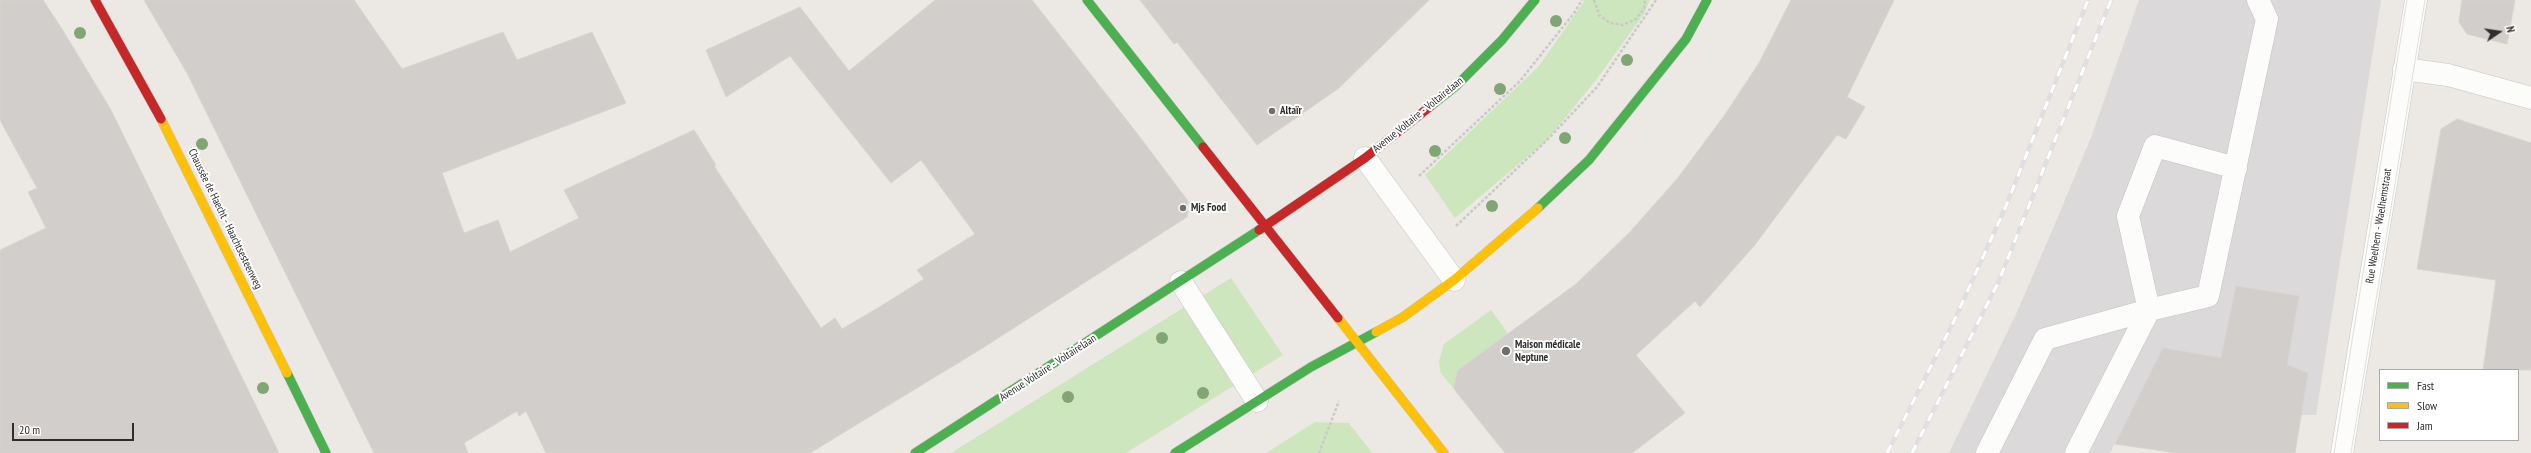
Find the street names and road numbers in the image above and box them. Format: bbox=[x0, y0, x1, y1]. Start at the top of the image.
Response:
street label: Avenue Voltaire - Voltairelaan bbox=[1370, 74, 1466, 156]
street label: Chaussée de Haecht - Haachtsesteenweg bbox=[185, 147, 265, 291]
street label: Rue Waelhem - Waelhemstraat bbox=[2363, 167, 2395, 285]
street label: Avenue Voltaire - Voltairelaan bbox=[997, 332, 1099, 404]

